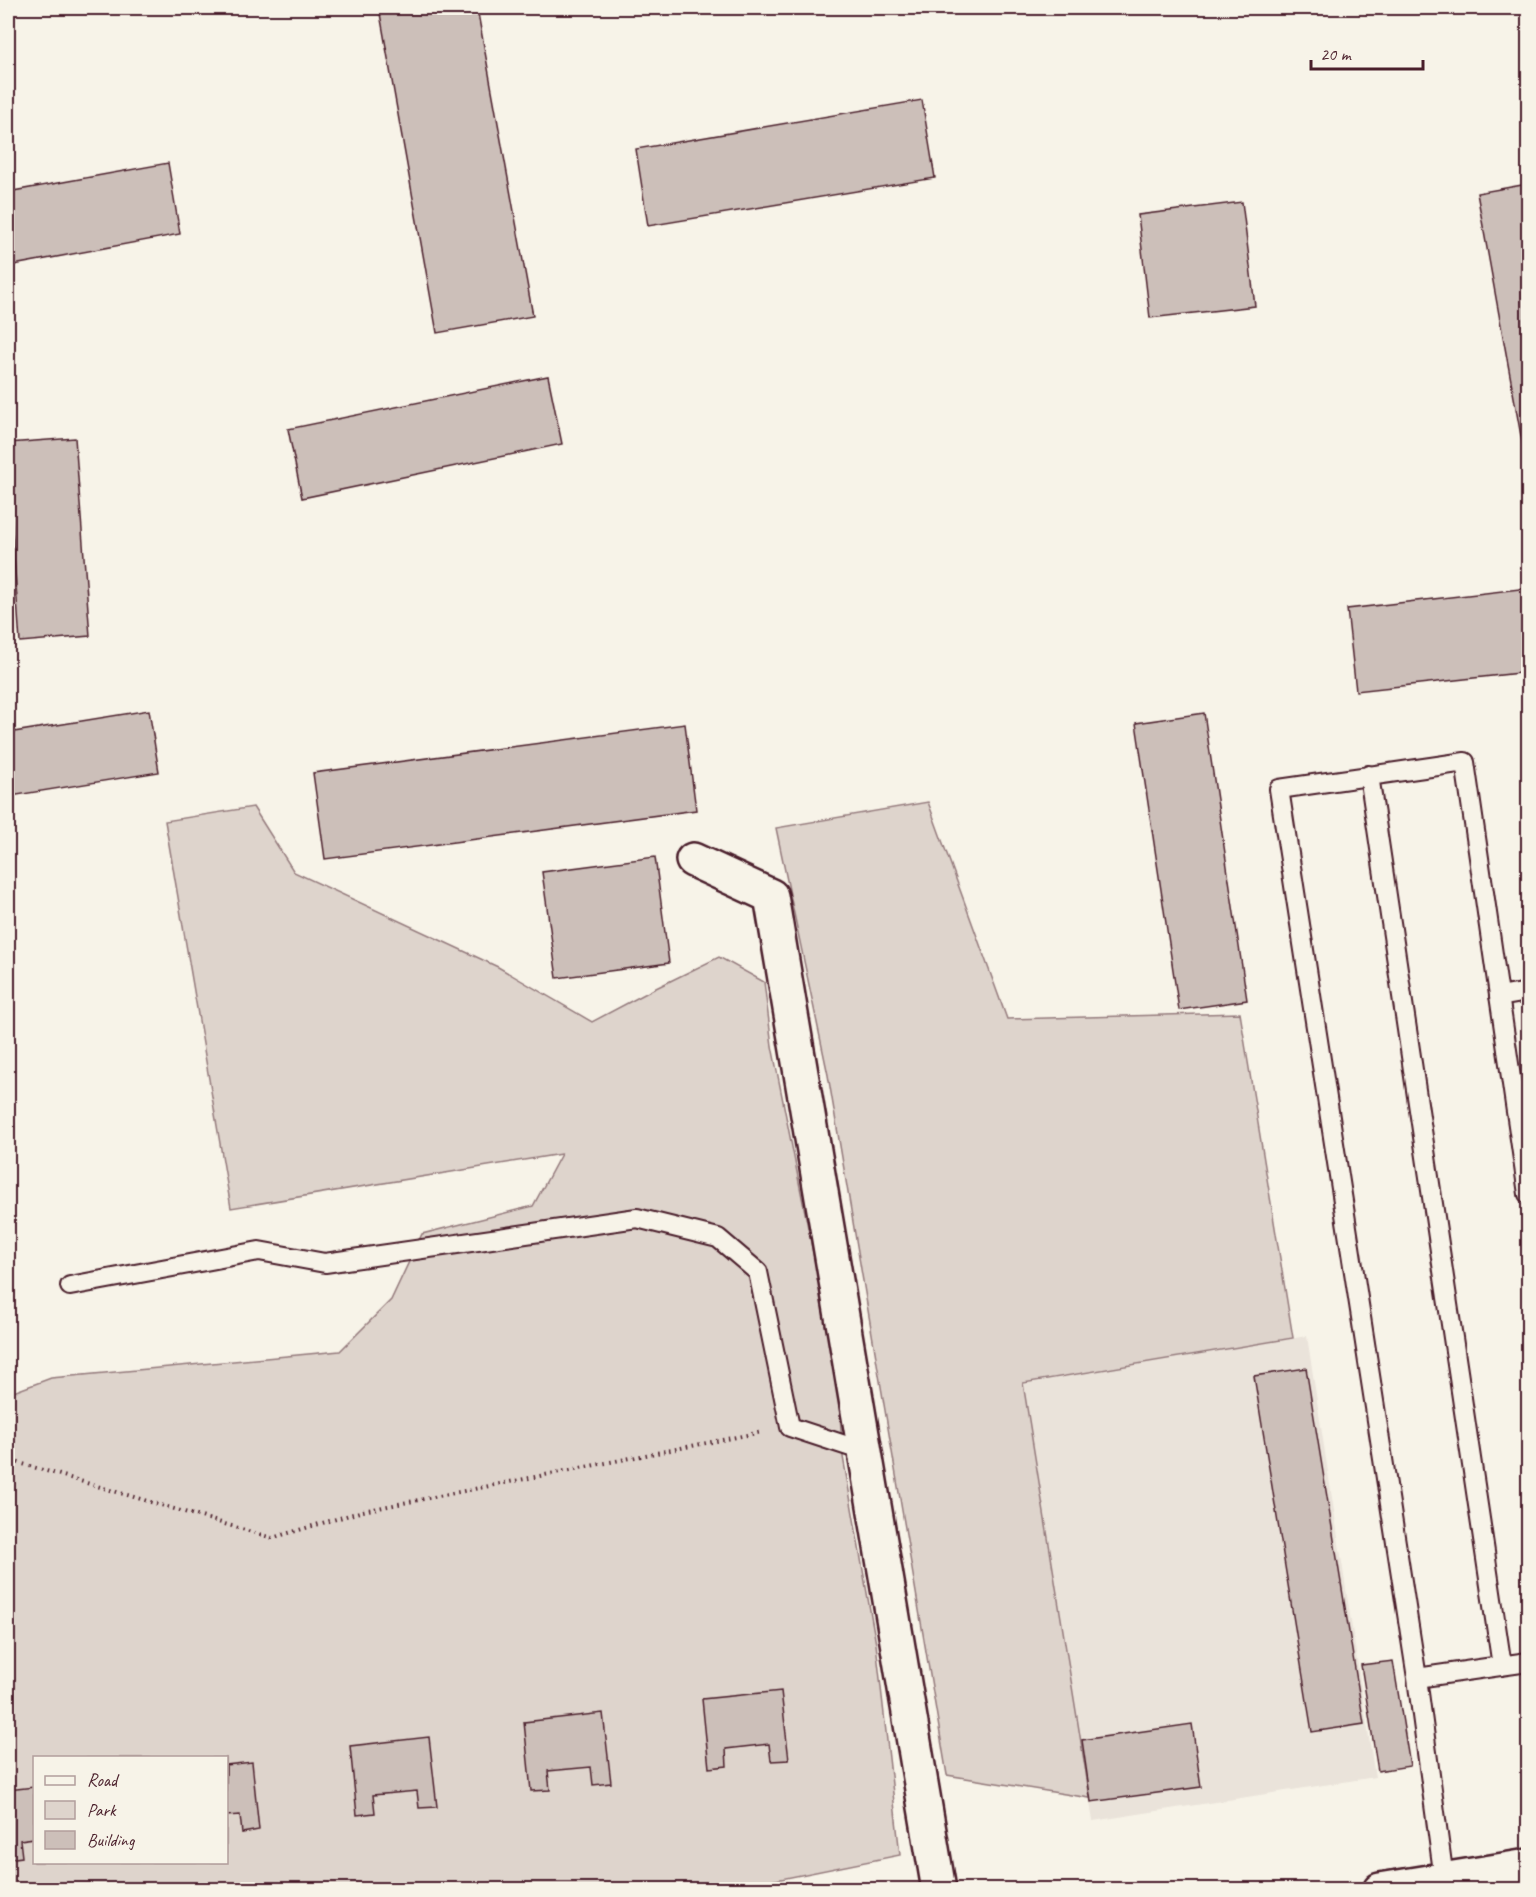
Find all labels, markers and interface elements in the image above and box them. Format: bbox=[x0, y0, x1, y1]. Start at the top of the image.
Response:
scale bar bbox=[1311, 33, 1424, 71]
text: 20 m bbox=[1320, 43, 1353, 65]
legend bbox=[33, 1756, 228, 1864]
text: Road bbox=[87, 1769, 120, 1791]
text: Park bbox=[87, 1799, 117, 1821]
text: Building bbox=[87, 1829, 136, 1851]

